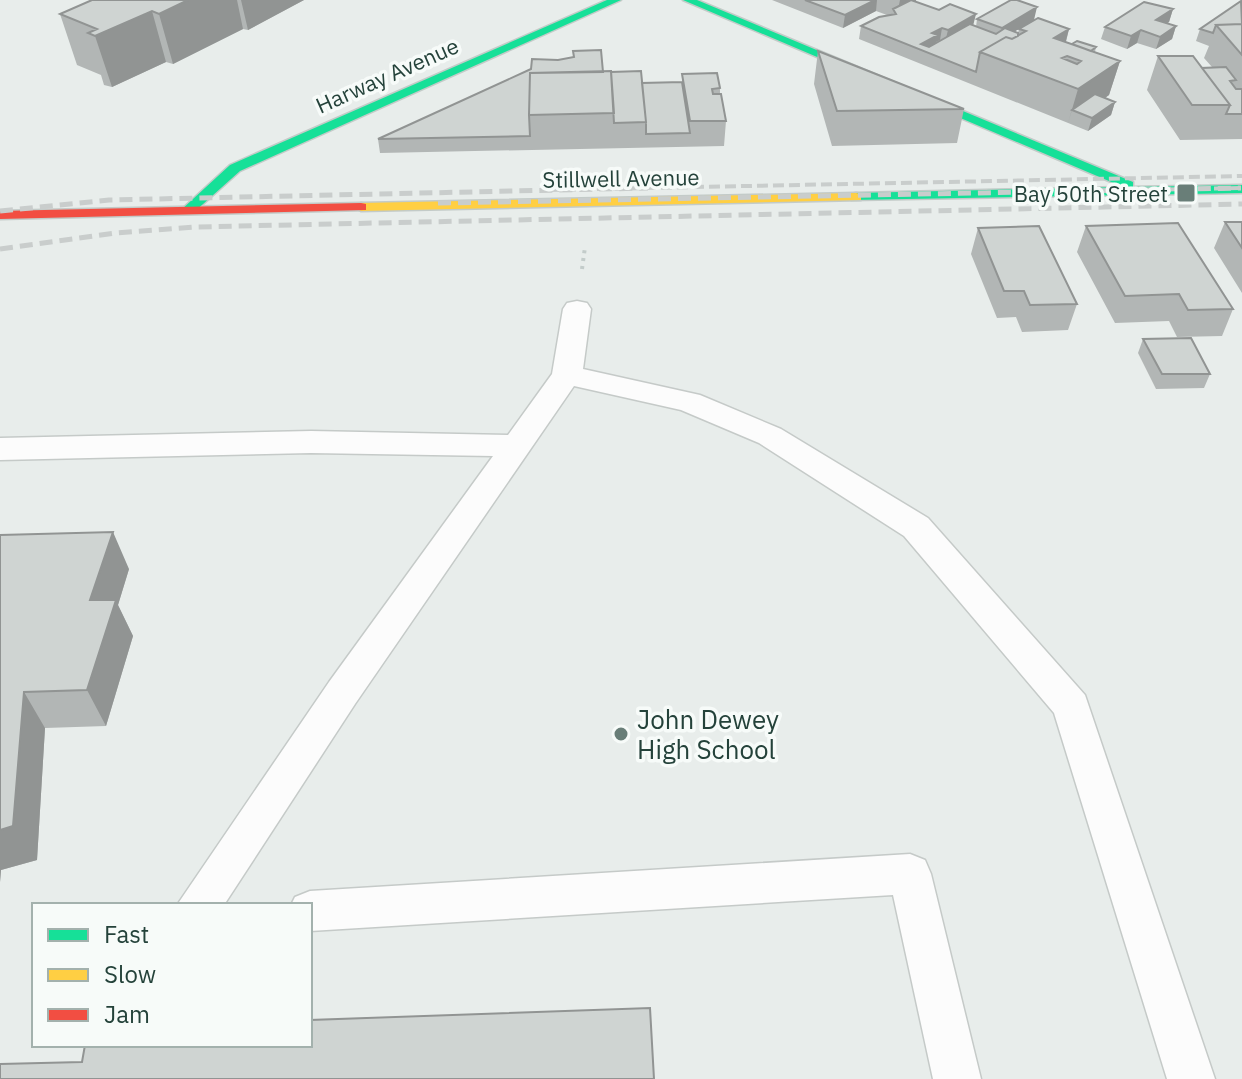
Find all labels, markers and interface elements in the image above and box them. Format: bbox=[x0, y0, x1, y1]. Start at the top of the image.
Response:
street label: Harway Avenue bbox=[311, 31, 463, 119]
street label: Stillwell Avenue bbox=[542, 162, 700, 194]
place label: Bay 50th Street bbox=[1014, 179, 1168, 208]
marker: Bay 50th Street bbox=[1175, 182, 1197, 204]
place label: John Dewey High School bbox=[637, 702, 779, 766]
marker: John Dewey High School bbox=[612, 725, 630, 743]
legend bbox=[32, 903, 312, 1047]
text: Fast bbox=[104, 918, 149, 950]
text: Slow bbox=[104, 958, 156, 990]
text: Jam bbox=[104, 998, 150, 1030]

